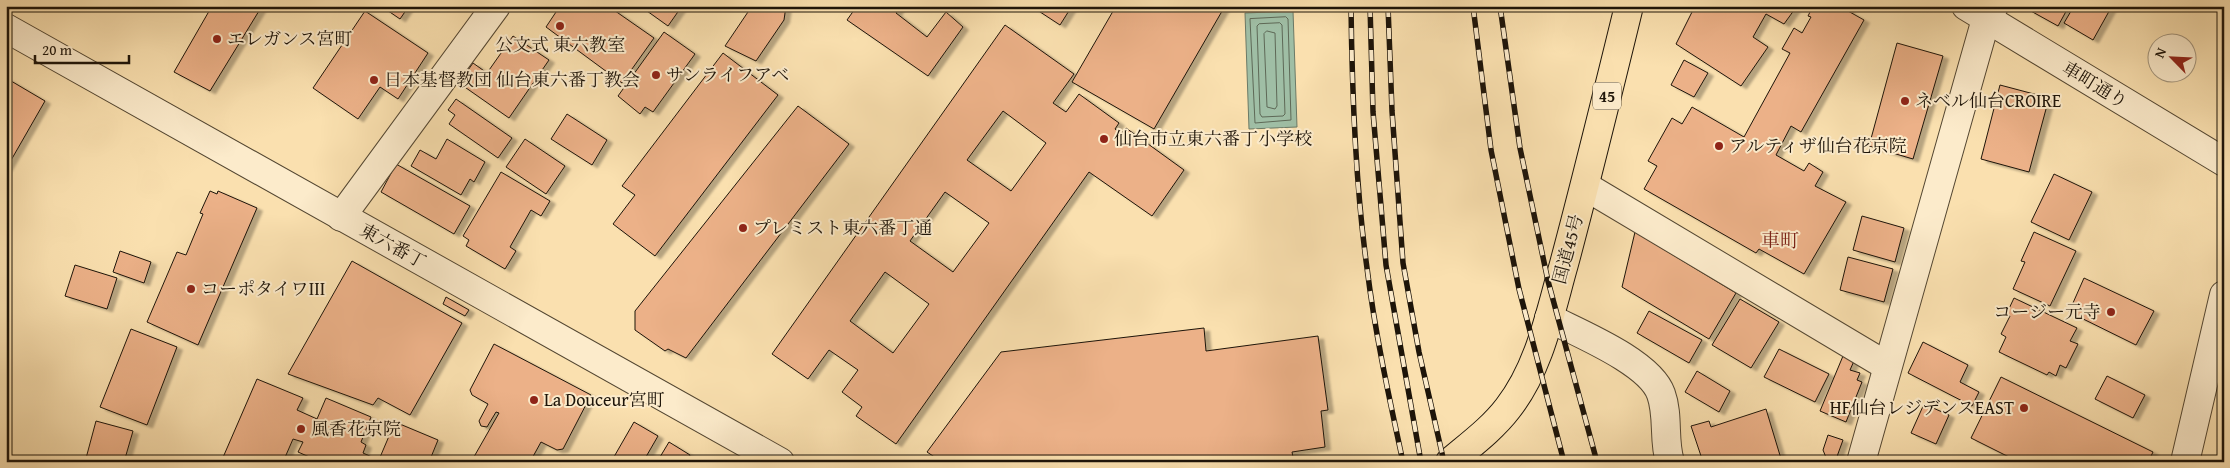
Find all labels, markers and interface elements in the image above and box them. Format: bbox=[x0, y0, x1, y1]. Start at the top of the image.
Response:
marker: 公文式 東六教室 bbox=[554, 20, 566, 32]
place label: エレガンス宮町 bbox=[227, 25, 352, 52]
place label: 公文式 東六教室 bbox=[495, 31, 625, 58]
scale bar bbox=[35, 32, 129, 64]
north arrow bbox=[2148, 32, 2198, 82]
marker: エレガンス宮町 bbox=[211, 33, 223, 45]
text: 20 m bbox=[42, 39, 73, 60]
text: N bbox=[2149, 44, 2171, 61]
street label: 車町通り bbox=[2057, 54, 2133, 115]
place label: サンライフアベ bbox=[666, 61, 789, 88]
place label: 日本基督教団 仙台東六番丁教会 bbox=[384, 66, 640, 93]
marker: サンライフアベ bbox=[650, 69, 662, 81]
marker: 日本基督教団 仙台東六番丁教会 bbox=[368, 74, 380, 86]
road number: 45 bbox=[1593, 82, 1621, 110]
place label: ネベル仙台CROIRE bbox=[1915, 87, 2061, 114]
marker: ネベル仙台CROIRE bbox=[1899, 95, 1911, 107]
place label: 仙台市立東六番丁小学校 bbox=[1114, 125, 1312, 152]
place label: アルティザ仙台花京院 bbox=[1729, 132, 1907, 159]
marker: 仙台市立東六番丁小学校 bbox=[1098, 133, 1110, 145]
marker: アルティザ仙台花京院 bbox=[1713, 140, 1725, 152]
street label: 国道45号 bbox=[1545, 211, 1590, 287]
place label: プレミスト東六番丁通 bbox=[753, 214, 932, 241]
street label: 東六番丁 bbox=[355, 216, 431, 275]
marker: プレミスト東六番丁通 bbox=[737, 222, 749, 234]
district label: 車町 bbox=[1761, 226, 1799, 254]
place label: コーポタイワIII bbox=[201, 275, 325, 302]
marker: コーポタイワIII bbox=[185, 283, 197, 295]
place label: コージー元寺 bbox=[1993, 298, 2101, 325]
marker: コージー元寺 bbox=[2105, 306, 2117, 318]
place label: La Douceur宮町 bbox=[544, 386, 665, 413]
marker: La Douceur宮町 bbox=[528, 394, 540, 406]
place label: HF仙台レジデンスEAST bbox=[1830, 394, 2014, 421]
marker: HF仙台レジデンスEAST bbox=[2018, 402, 2030, 414]
place label: 風香花京院 bbox=[311, 415, 401, 442]
marker: 風香花京院 bbox=[295, 423, 307, 435]

